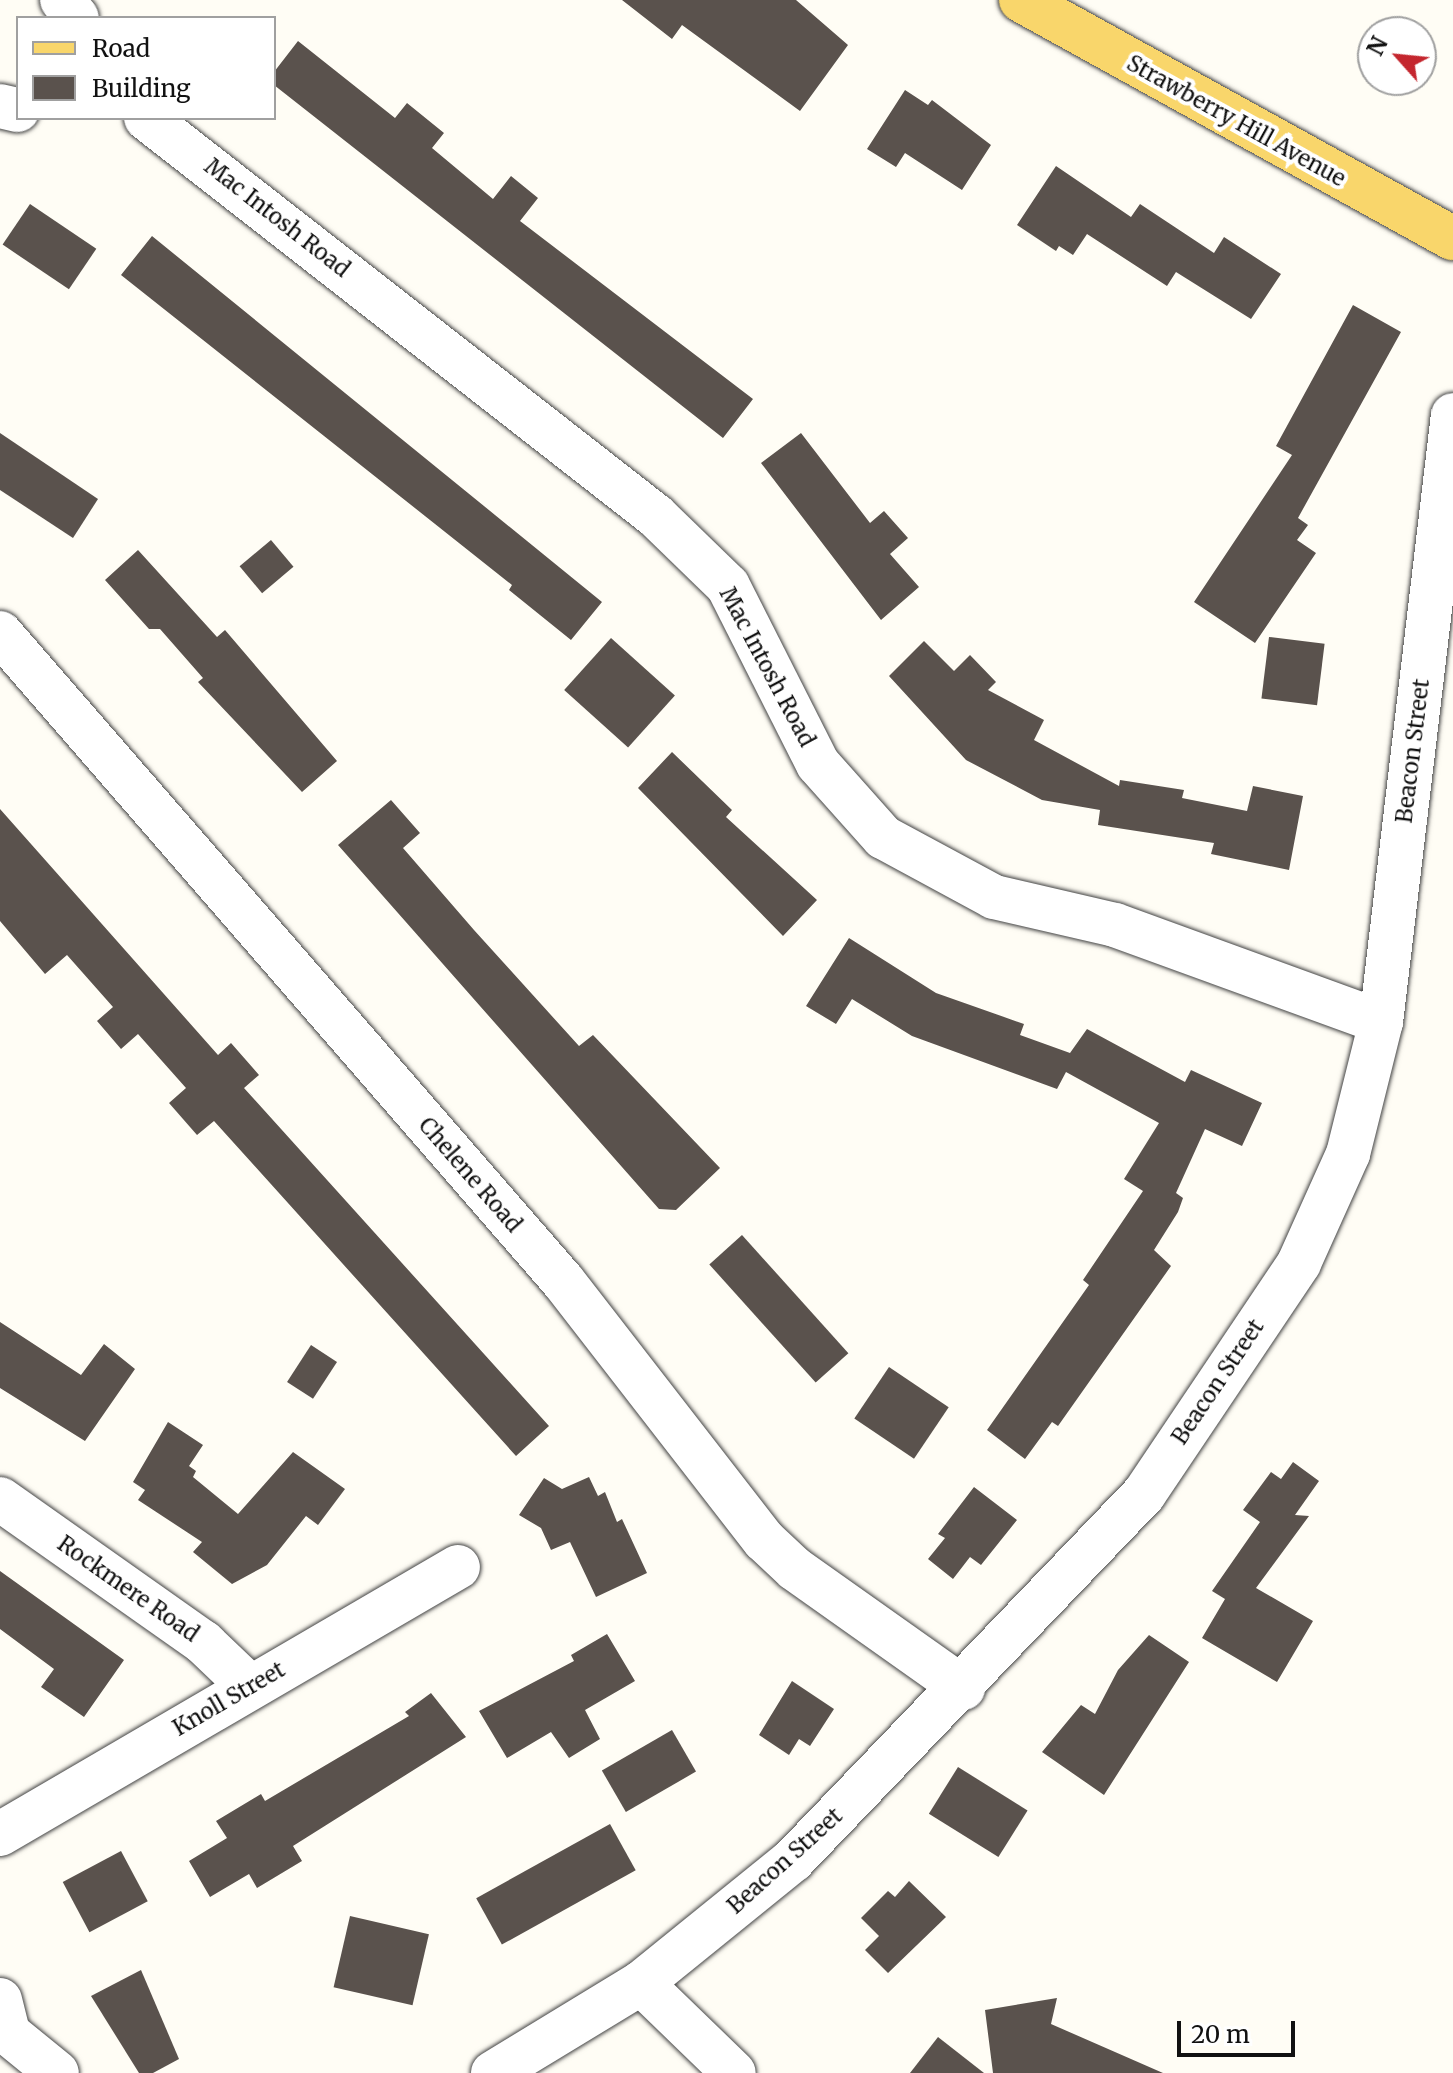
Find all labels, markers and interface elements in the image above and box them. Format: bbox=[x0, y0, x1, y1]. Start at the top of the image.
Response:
legend bbox=[16, 16, 276, 120]
north arrow bbox=[1357, 16, 1437, 96]
text: N bbox=[1361, 32, 1394, 60]
text: Road bbox=[92, 33, 150, 64]
street label: Strawberry Hill Avenue bbox=[1122, 50, 1350, 192]
text: Building bbox=[92, 73, 191, 104]
street label: Mac Intosh Road bbox=[199, 153, 355, 283]
street label: Mac Intosh Road bbox=[714, 583, 820, 751]
street label: Beacon Street bbox=[1391, 677, 1435, 825]
street label: Chelene Road bbox=[413, 1112, 527, 1238]
street label: Beacon Street bbox=[1166, 1314, 1270, 1450]
street label: Rockmere Road bbox=[52, 1531, 204, 1647]
street label: Knoll Street bbox=[168, 1656, 290, 1742]
street label: Beacon Street bbox=[722, 1803, 848, 1919]
scale bar bbox=[1181, 2005, 1299, 2055]
text: 20 m bbox=[1191, 2019, 1250, 2050]

